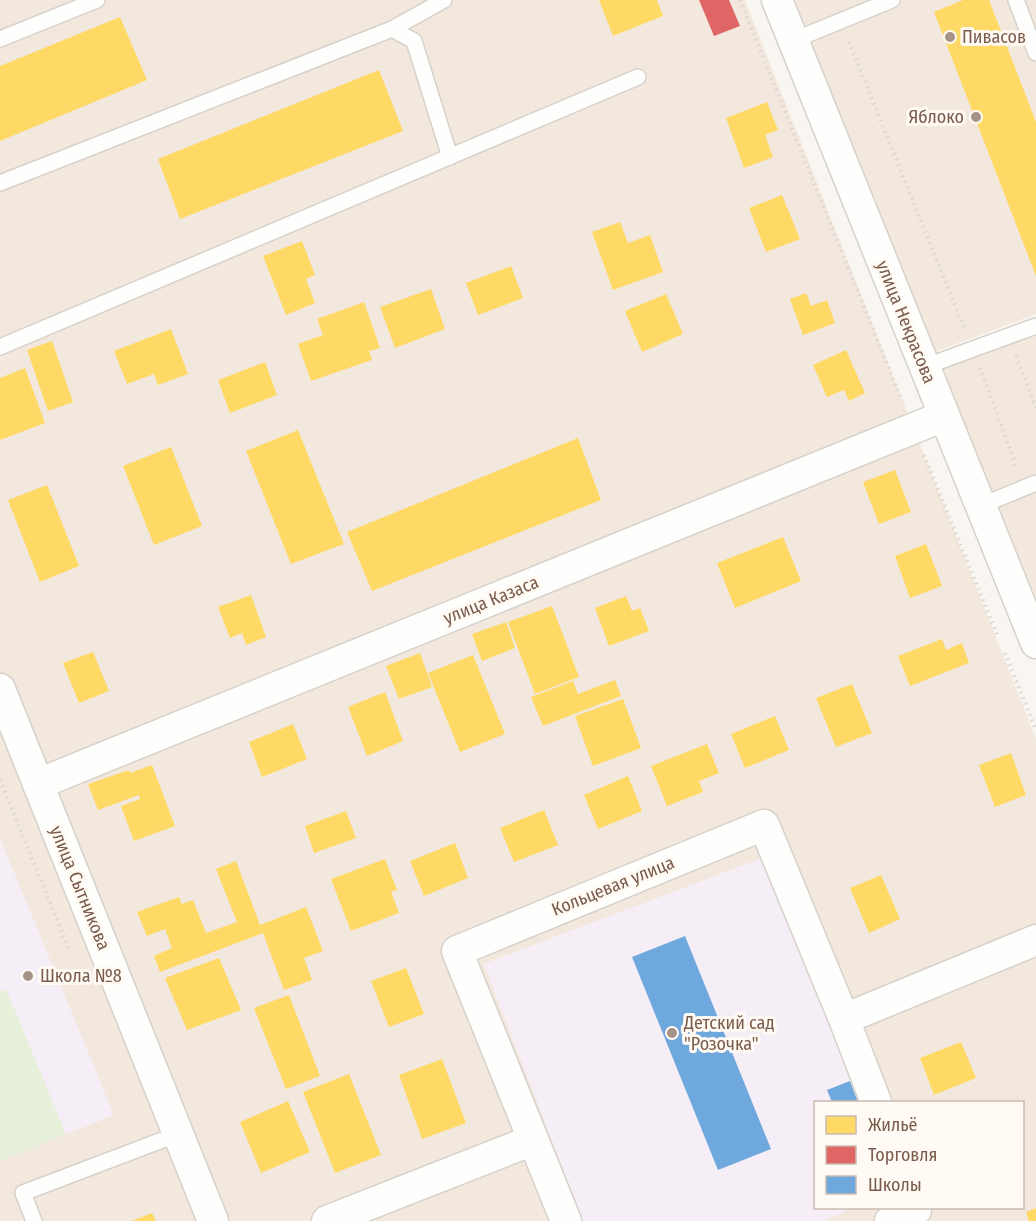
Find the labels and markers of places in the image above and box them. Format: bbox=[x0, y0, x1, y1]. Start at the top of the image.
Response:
place label: Пивасов bbox=[962, 26, 1026, 48]
marker: Пивасов bbox=[943, 30, 957, 44]
place label: Яблоко bbox=[909, 106, 964, 128]
marker: Яблоко bbox=[969, 110, 983, 124]
place label: Школа №8 bbox=[40, 965, 122, 987]
marker: Школа №8 bbox=[21, 969, 35, 983]
place label: Детский сад "Розочка" bbox=[683, 1012, 774, 1055]
marker: Детский сад "Розочка" bbox=[665, 1026, 679, 1040]

